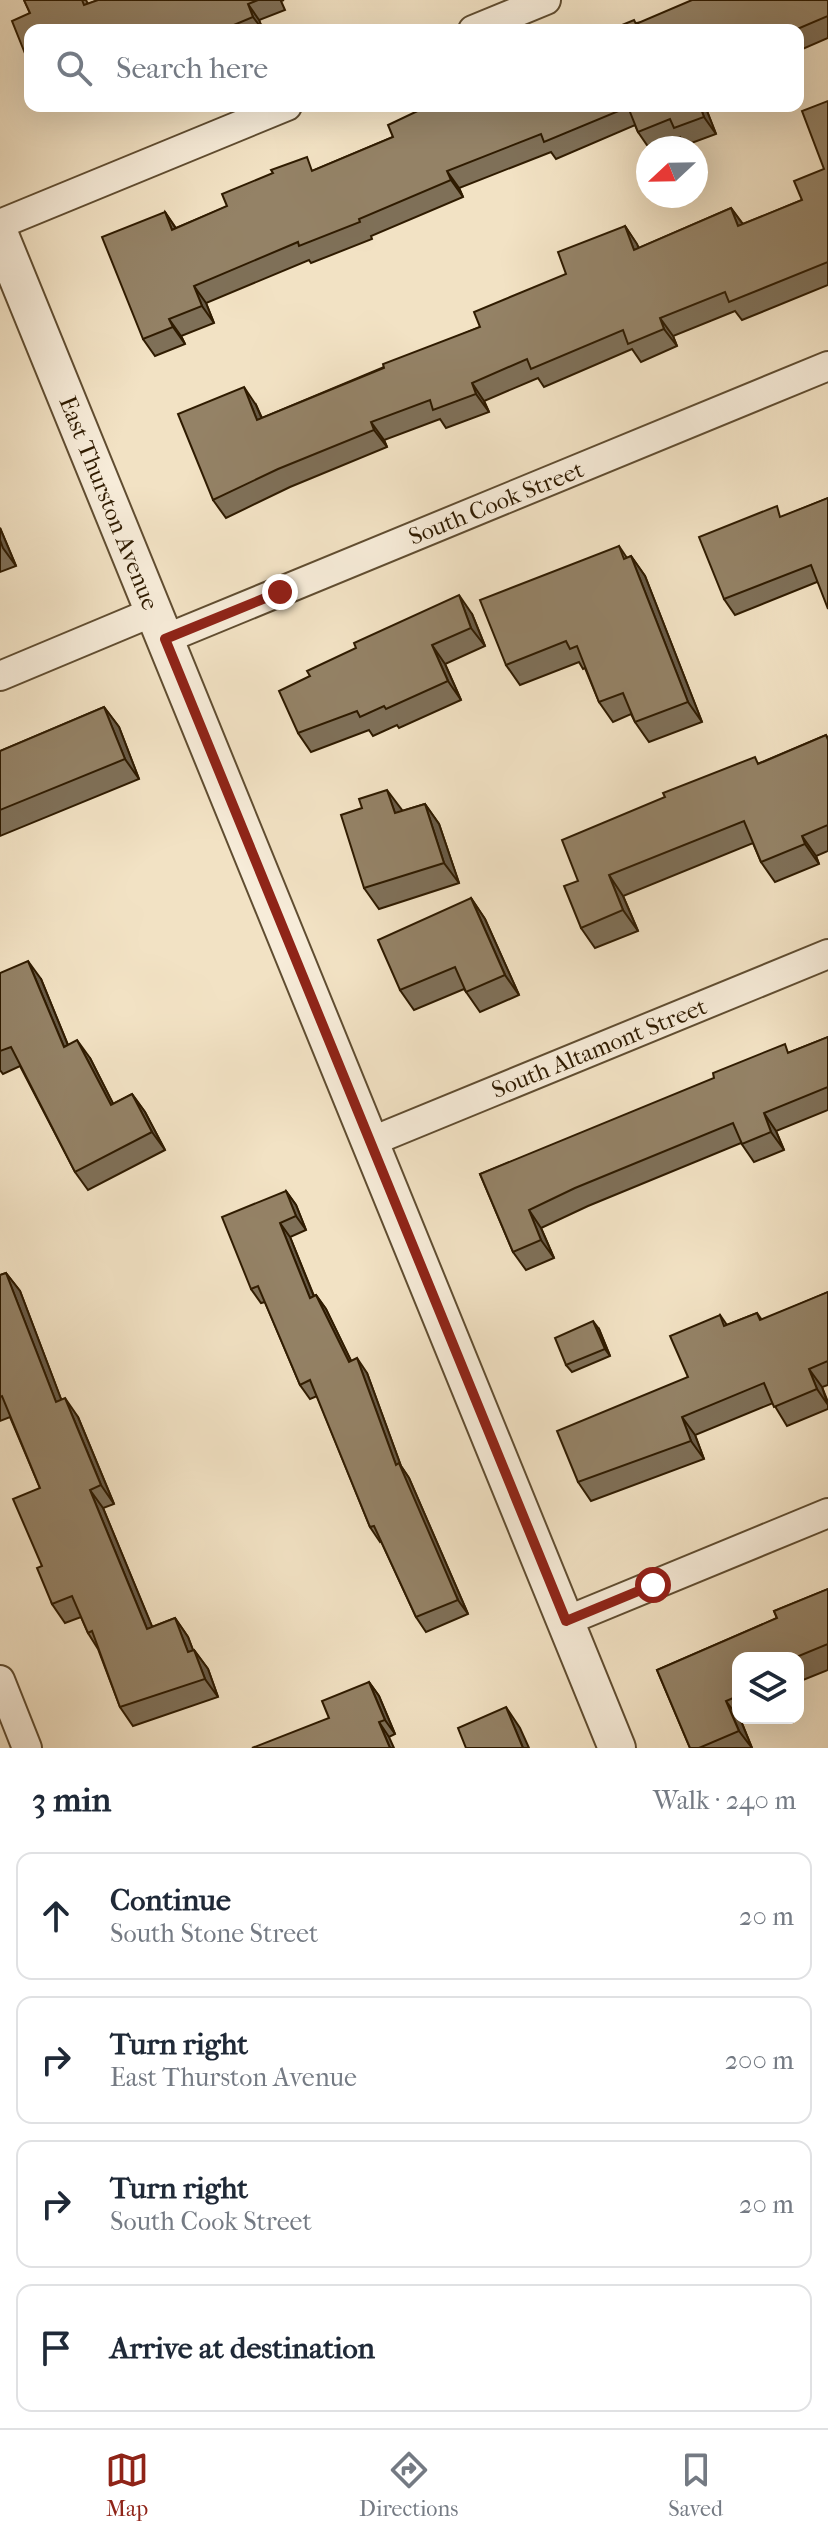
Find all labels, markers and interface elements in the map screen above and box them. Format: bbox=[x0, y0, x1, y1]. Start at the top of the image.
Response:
search box bbox=[24, 24, 804, 112]
icon: search bbox=[52, 46, 96, 90]
text: Search here bbox=[116, 51, 268, 86]
north arrow bbox=[636, 136, 708, 208]
street label: East Thurston Avenue bbox=[53, 392, 165, 614]
street label: South Cook Street bbox=[404, 455, 588, 551]
route end bbox=[262, 574, 298, 610]
street label: South Altamont Street bbox=[487, 992, 711, 1104]
route start bbox=[635, 1567, 671, 1603]
map controls bbox=[732, 1652, 804, 1724]
button: layers bbox=[732, 1652, 804, 1724]
text: 3 min bbox=[32, 1780, 111, 1820]
text: Walk · 240 m bbox=[653, 1785, 796, 1816]
text: Continue bbox=[110, 1883, 231, 1918]
icon: ahead bbox=[34, 1894, 78, 1938]
text: 20 m bbox=[739, 1901, 794, 1932]
text: South Stone Street bbox=[110, 1918, 318, 1949]
text: Turn right bbox=[110, 2027, 248, 2062]
icon: right bbox=[34, 2038, 78, 2082]
text: 200 m bbox=[725, 2045, 794, 2076]
text: East Thurston Avenue bbox=[110, 2062, 357, 2093]
text: Turn right bbox=[110, 2171, 248, 2206]
icon: right bbox=[34, 2182, 78, 2226]
text: 20 m bbox=[739, 2189, 794, 2220]
text: South Cook Street bbox=[110, 2206, 312, 2237]
icon: arrive bbox=[34, 2326, 78, 2370]
text: Arrive at destination bbox=[110, 2331, 375, 2366]
tab: Map bbox=[105, 2448, 149, 2522]
tab: Directions bbox=[359, 2448, 458, 2522]
tab: Saved bbox=[668, 2448, 723, 2522]

